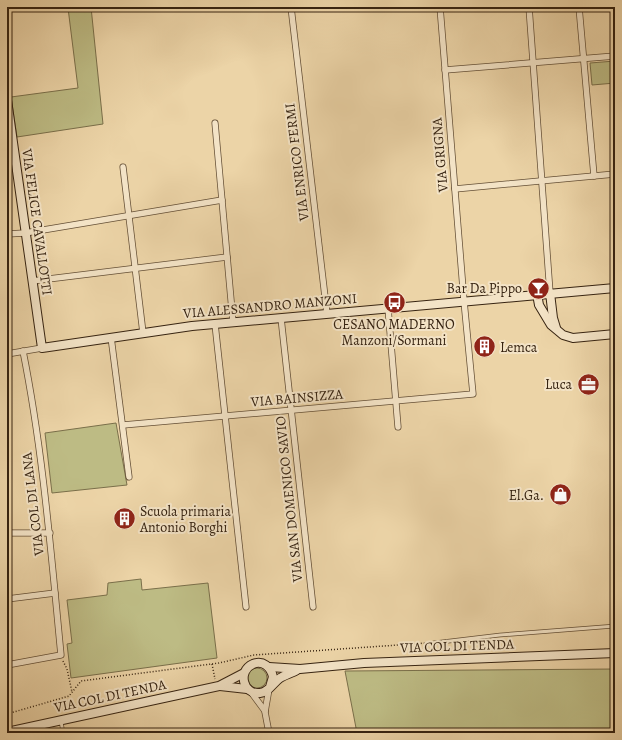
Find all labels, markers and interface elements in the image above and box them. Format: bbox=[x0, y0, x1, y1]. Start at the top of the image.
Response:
street label: VIA ENRICO FERMI bbox=[280, 102, 314, 223]
street label: VIA GRIGNA bbox=[427, 116, 453, 194]
street label: VIA FELICE CAVALLOTTI bbox=[17, 146, 57, 297]
bar icon: Bar Da Pippo bbox=[525, 275, 551, 301]
place label: Bar Da Pippo bbox=[447, 279, 522, 298]
street label: VIA ALESSANDRO MANZONI bbox=[181, 289, 358, 323]
bus stop icon: CESANO MADERNO Manzoni/Sormani bbox=[381, 289, 407, 315]
place label: CESANO MADERNO Manzoni/Sormani bbox=[333, 315, 455, 350]
building icon: Lemca bbox=[471, 334, 497, 360]
place label: Lemca bbox=[500, 338, 538, 357]
office icon: Luca bbox=[575, 371, 601, 397]
place label: Luca bbox=[545, 375, 572, 394]
street label: VIA BAINSIZZA bbox=[249, 384, 345, 412]
street label: VIA SAN DOMENICO SAVIO bbox=[271, 415, 307, 584]
street label: VIA COL DI LANA bbox=[17, 450, 49, 558]
shop icon: El.Ga. bbox=[547, 482, 573, 508]
place label: El.Ga. bbox=[509, 486, 544, 505]
place label: Scuola primaria Antonio Borghi bbox=[139, 502, 232, 537]
building icon: Scuola primaria Antonio Borghi bbox=[111, 506, 137, 532]
street label: VIA COL DI TENDA bbox=[399, 634, 515, 658]
street label: VIA COL DI TENDA bbox=[51, 675, 169, 717]

